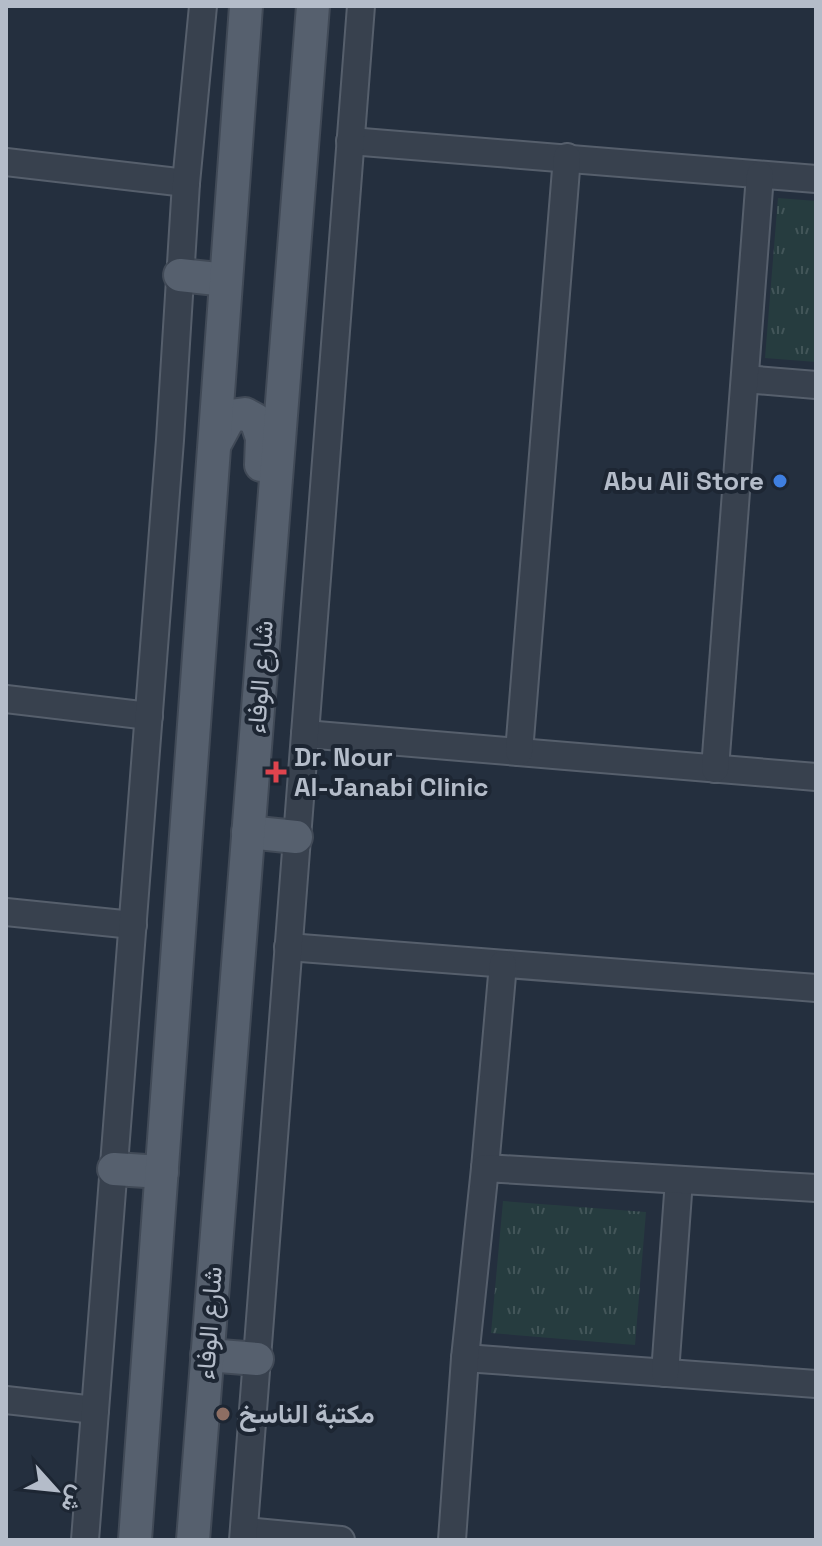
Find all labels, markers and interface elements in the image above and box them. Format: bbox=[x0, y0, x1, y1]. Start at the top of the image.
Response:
place label: Abu Ali Store bbox=[604, 464, 764, 498]
marker: Abu Ali Store bbox=[771, 472, 789, 490]
street label: شارع الوفاء bbox=[239, 619, 282, 735]
place label: Dr. Nour Al-Janabi Clinic bbox=[294, 740, 489, 804]
marker: Dr. Nour Al-Janabi Clinic bbox=[265, 761, 287, 783]
street label: شارع الوفاء bbox=[188, 1265, 231, 1381]
place label: مكتبة الناسخ bbox=[239, 1397, 375, 1432]
marker: مكتبة الناسخ bbox=[214, 1405, 232, 1423]
north arrow bbox=[16, 1450, 96, 1530]
text: ش bbox=[55, 1481, 92, 1517]

